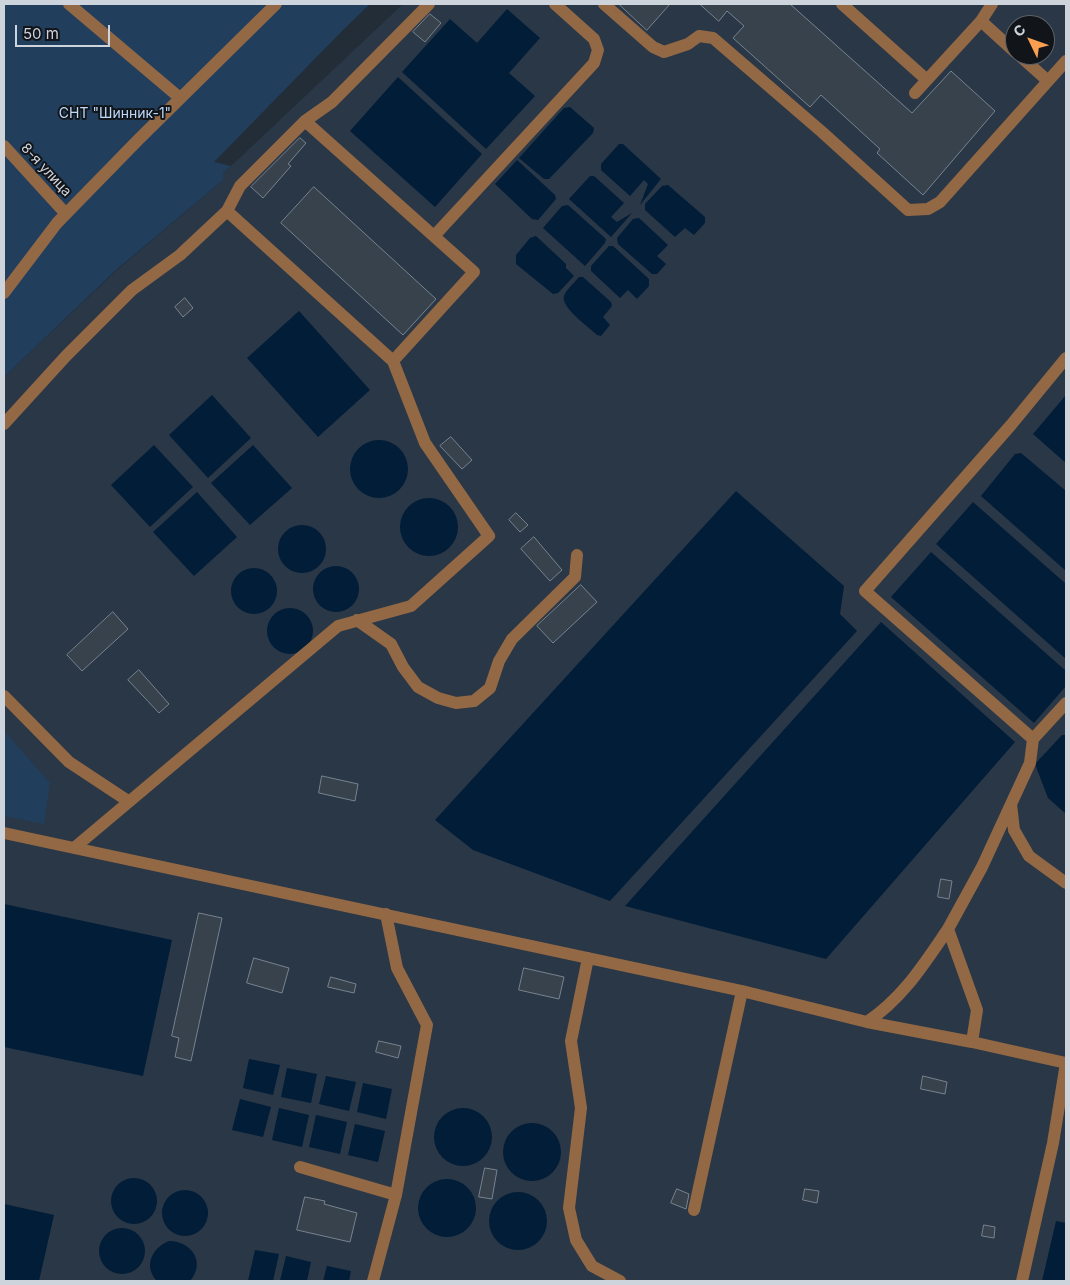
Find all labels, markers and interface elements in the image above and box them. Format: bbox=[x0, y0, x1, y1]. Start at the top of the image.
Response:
scale bar bbox=[18, 15, 112, 47]
north arrow bbox=[1005, 15, 1055, 65]
text: С bbox=[1009, 21, 1029, 40]
text: 50 m bbox=[23, 24, 59, 43]
park label: СНТ "Шинник-1" bbox=[59, 106, 171, 122]
street label: 8-я улица bbox=[17, 140, 75, 200]

